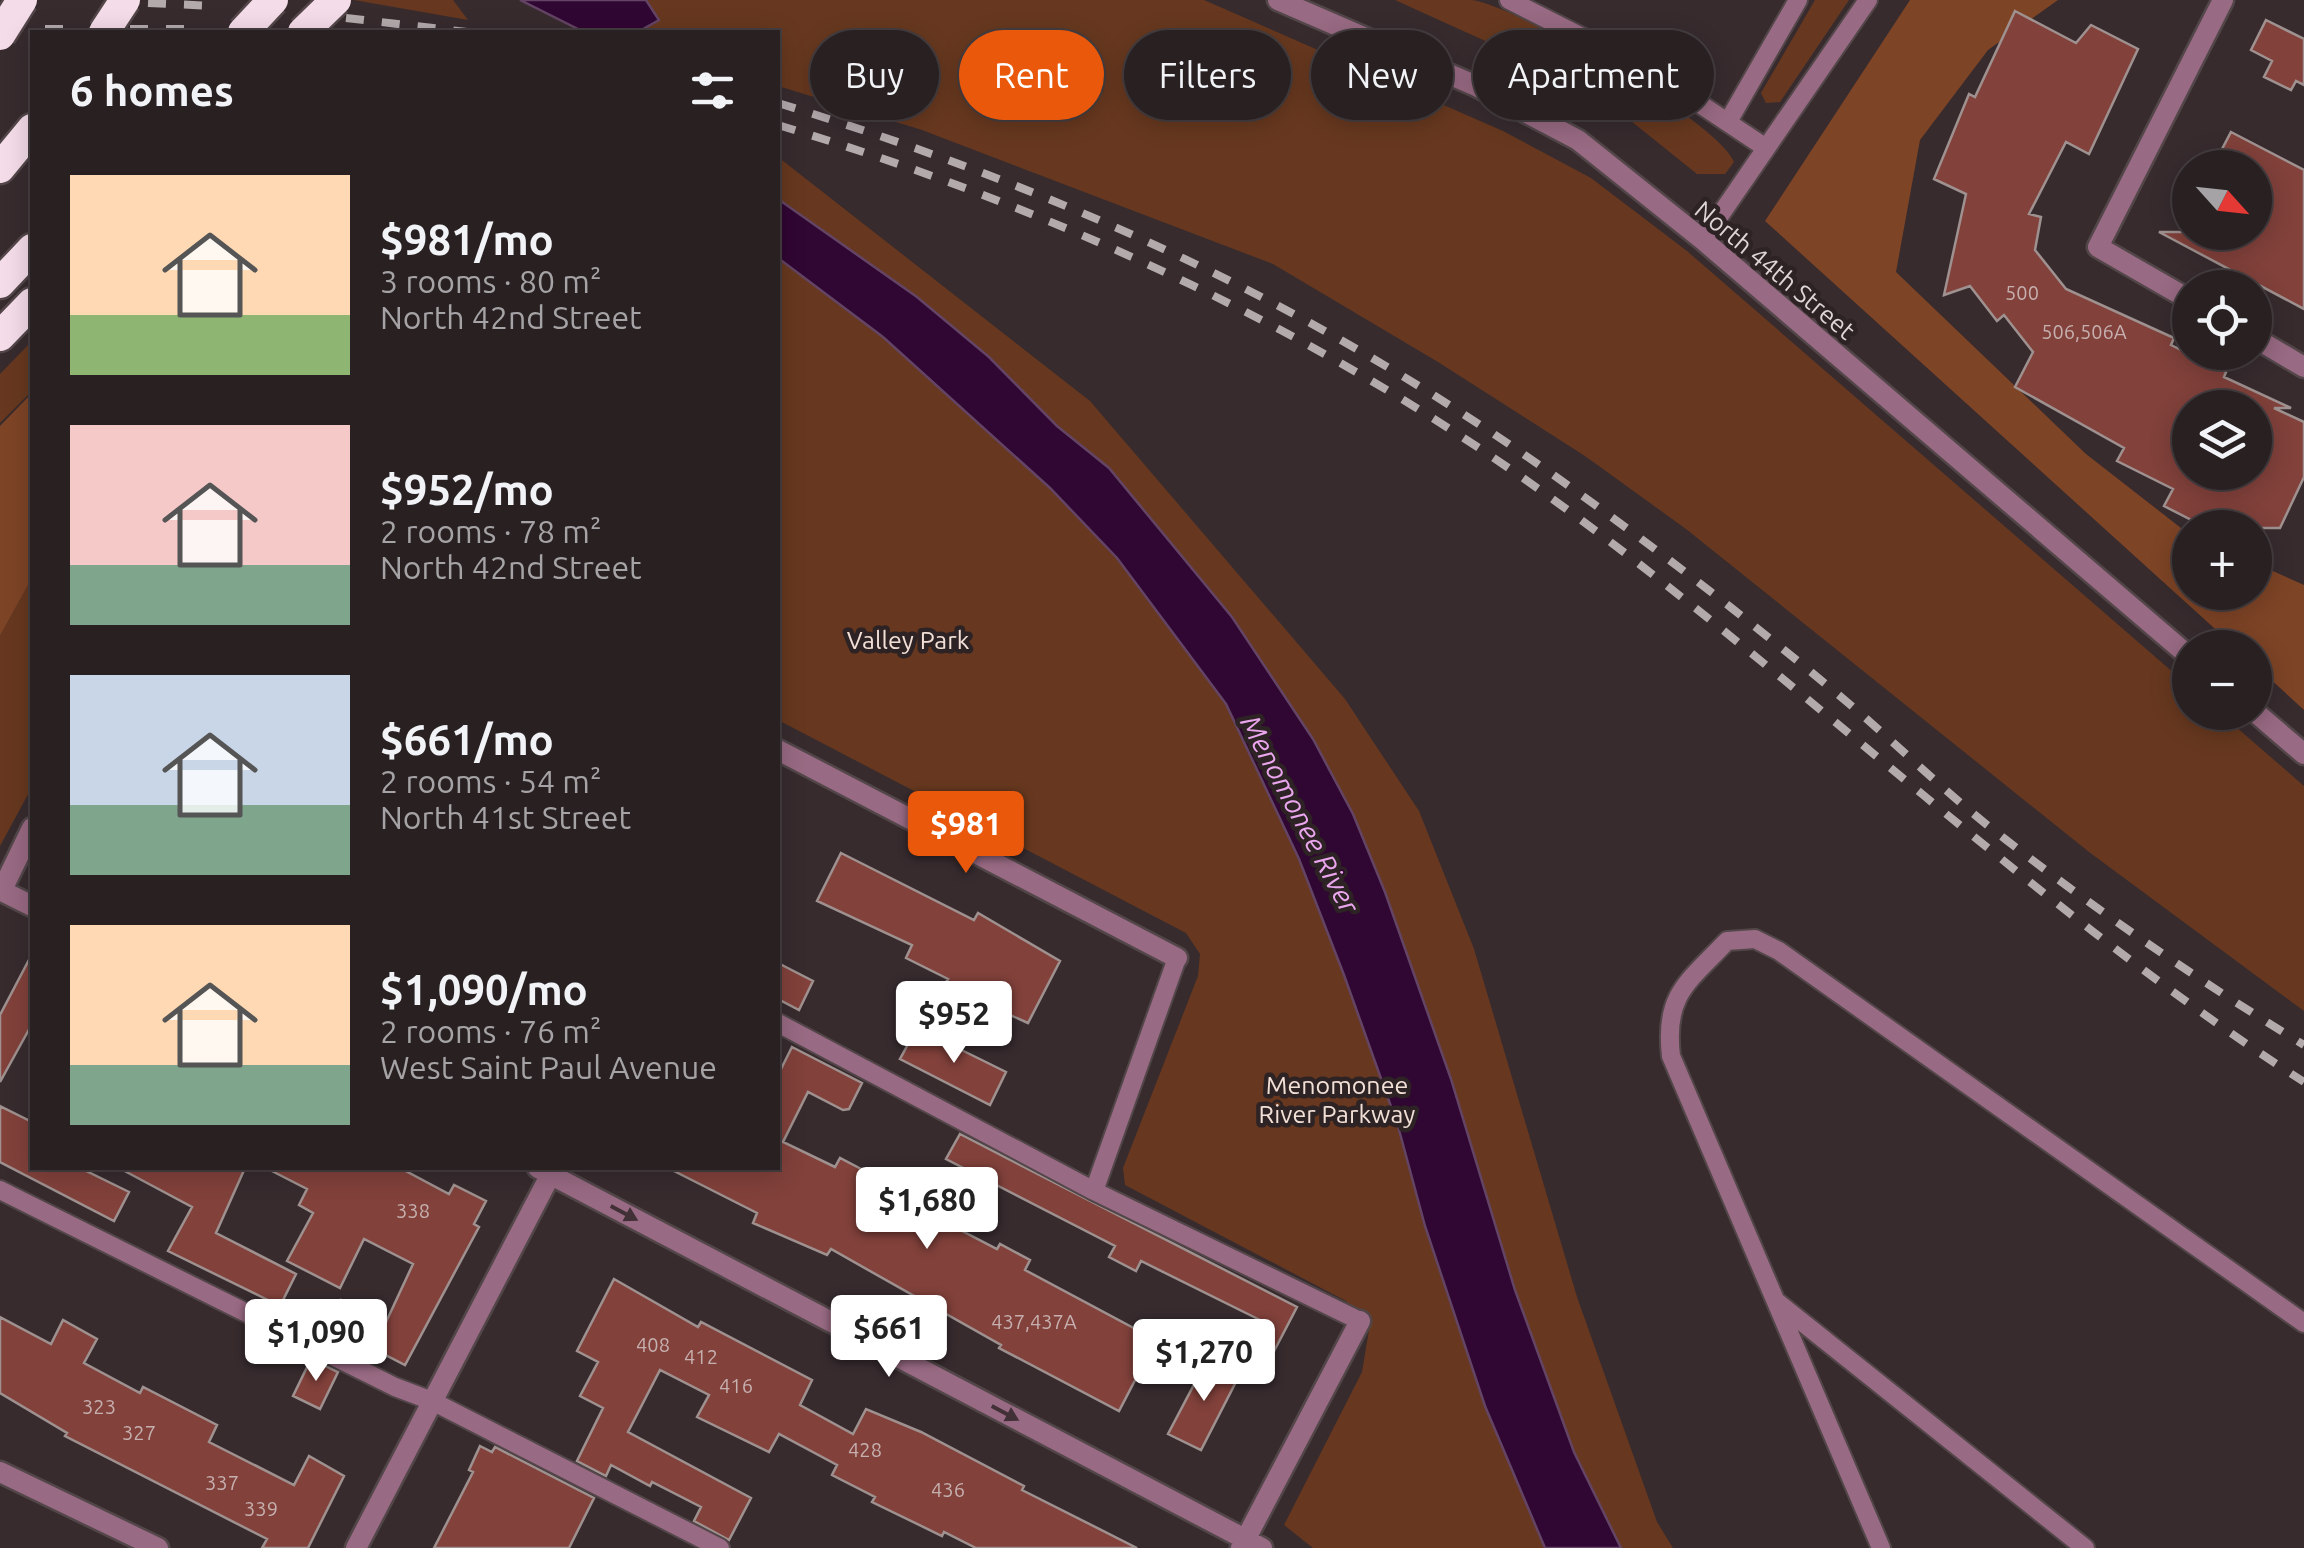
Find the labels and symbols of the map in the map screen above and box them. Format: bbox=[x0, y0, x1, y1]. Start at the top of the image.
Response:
north arrow bbox=[2172, 150, 2272, 250]
street label: North 44th Street bbox=[1690, 195, 1861, 345]
house number: 500 bbox=[2005, 281, 2039, 304]
house number: 506,506A bbox=[2041, 320, 2127, 343]
park label: Valley Park bbox=[847, 626, 970, 654]
water label: Menomonee River bbox=[1235, 710, 1366, 919]
pin: $981 bbox=[907, 791, 1025, 876]
pin: $952 bbox=[895, 981, 1013, 1066]
park label: Menomonee River Parkway bbox=[1259, 1071, 1415, 1128]
pin: $1,680 bbox=[846, 1167, 1008, 1252]
house number: 338 bbox=[396, 1199, 430, 1222]
one-way arrow bbox=[610, 1204, 639, 1221]
pin: $661 bbox=[830, 1295, 948, 1380]
pin: $1,090 bbox=[235, 1299, 397, 1384]
house number: 437,437A bbox=[991, 1310, 1077, 1333]
pin: $1,270 bbox=[1123, 1319, 1285, 1404]
house number: 408 bbox=[636, 1333, 670, 1356]
house number: 412 bbox=[684, 1345, 718, 1368]
house number: 416 bbox=[719, 1374, 753, 1397]
house number: 323 bbox=[82, 1395, 116, 1418]
one-way arrow bbox=[991, 1404, 1020, 1421]
house number: 327 bbox=[122, 1421, 156, 1444]
house number: 428 bbox=[848, 1438, 882, 1461]
house number: 337 bbox=[205, 1471, 239, 1494]
house number: 436 bbox=[931, 1478, 965, 1501]
house number: 339 bbox=[244, 1497, 278, 1520]

